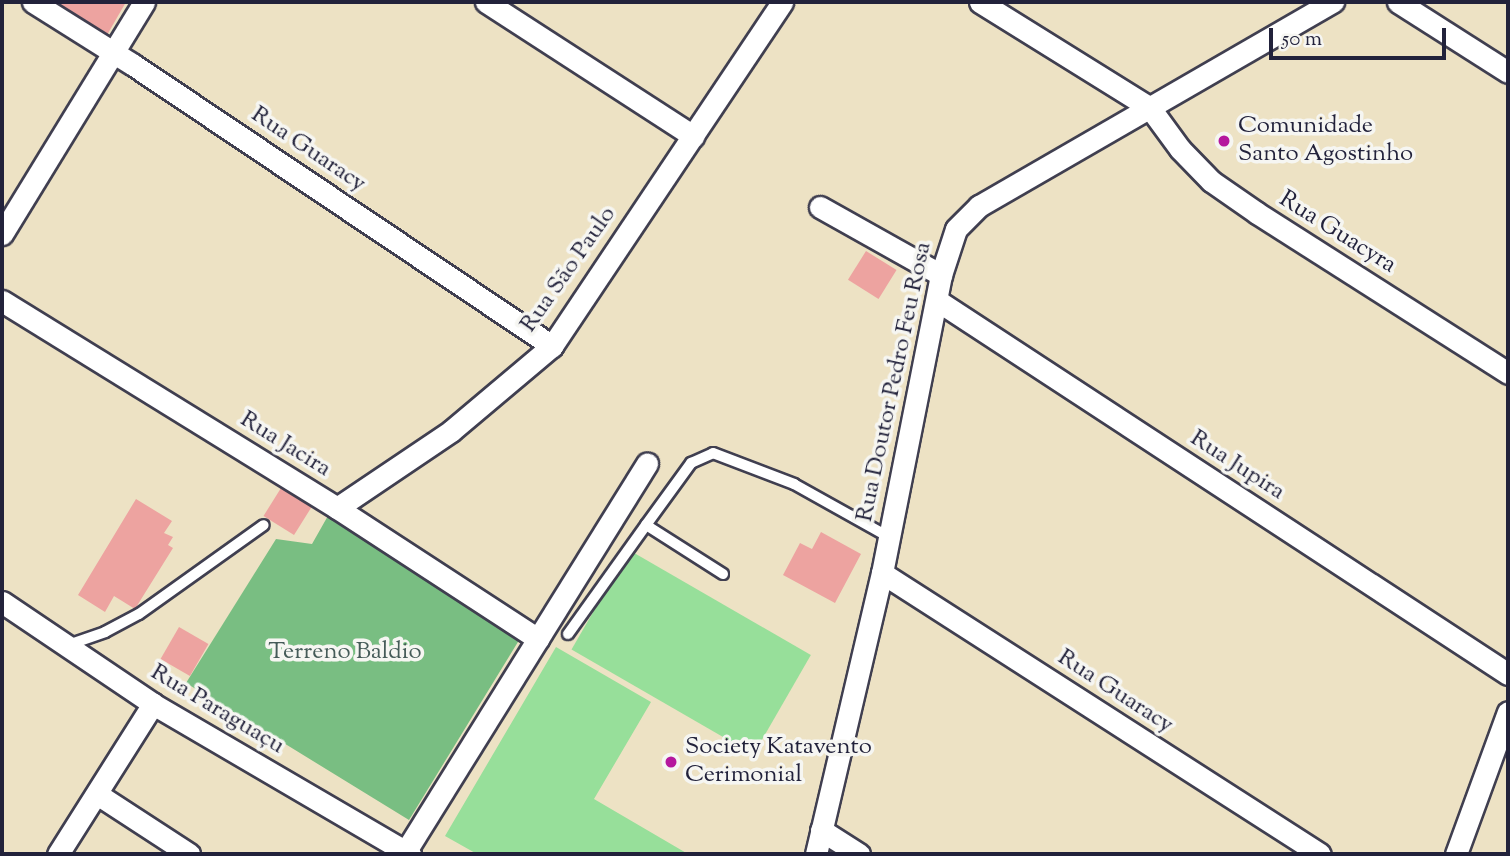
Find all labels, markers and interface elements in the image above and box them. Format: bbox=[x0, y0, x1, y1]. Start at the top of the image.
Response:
scale bar bbox=[1272, 14, 1449, 58]
text: 50 m bbox=[1282, 25, 1322, 55]
street label: Rua Guaracy bbox=[245, 101, 371, 199]
place label: Comunidade Santo Agostinho bbox=[1238, 113, 1413, 169]
marker: Comunidade Santo Agostinho bbox=[1216, 133, 1232, 149]
street label: Rua Guacyra bbox=[1273, 186, 1401, 280]
street label: Rua São Paulo bbox=[515, 201, 623, 339]
street label: Rua Doutor Pedro Feu Rosa bbox=[851, 239, 939, 525]
street label: Rua Jacira bbox=[234, 406, 336, 484]
street label: Rua Jupira bbox=[1184, 425, 1290, 507]
park label: Terreno Baldio bbox=[268, 639, 422, 667]
street label: Rua Guaracy bbox=[1052, 644, 1178, 740]
street label: Rua Paraguaçu bbox=[145, 659, 289, 761]
place label: Society Katavento Cerimonial bbox=[685, 734, 872, 790]
marker: Society Katavento Cerimonial bbox=[663, 754, 679, 770]

